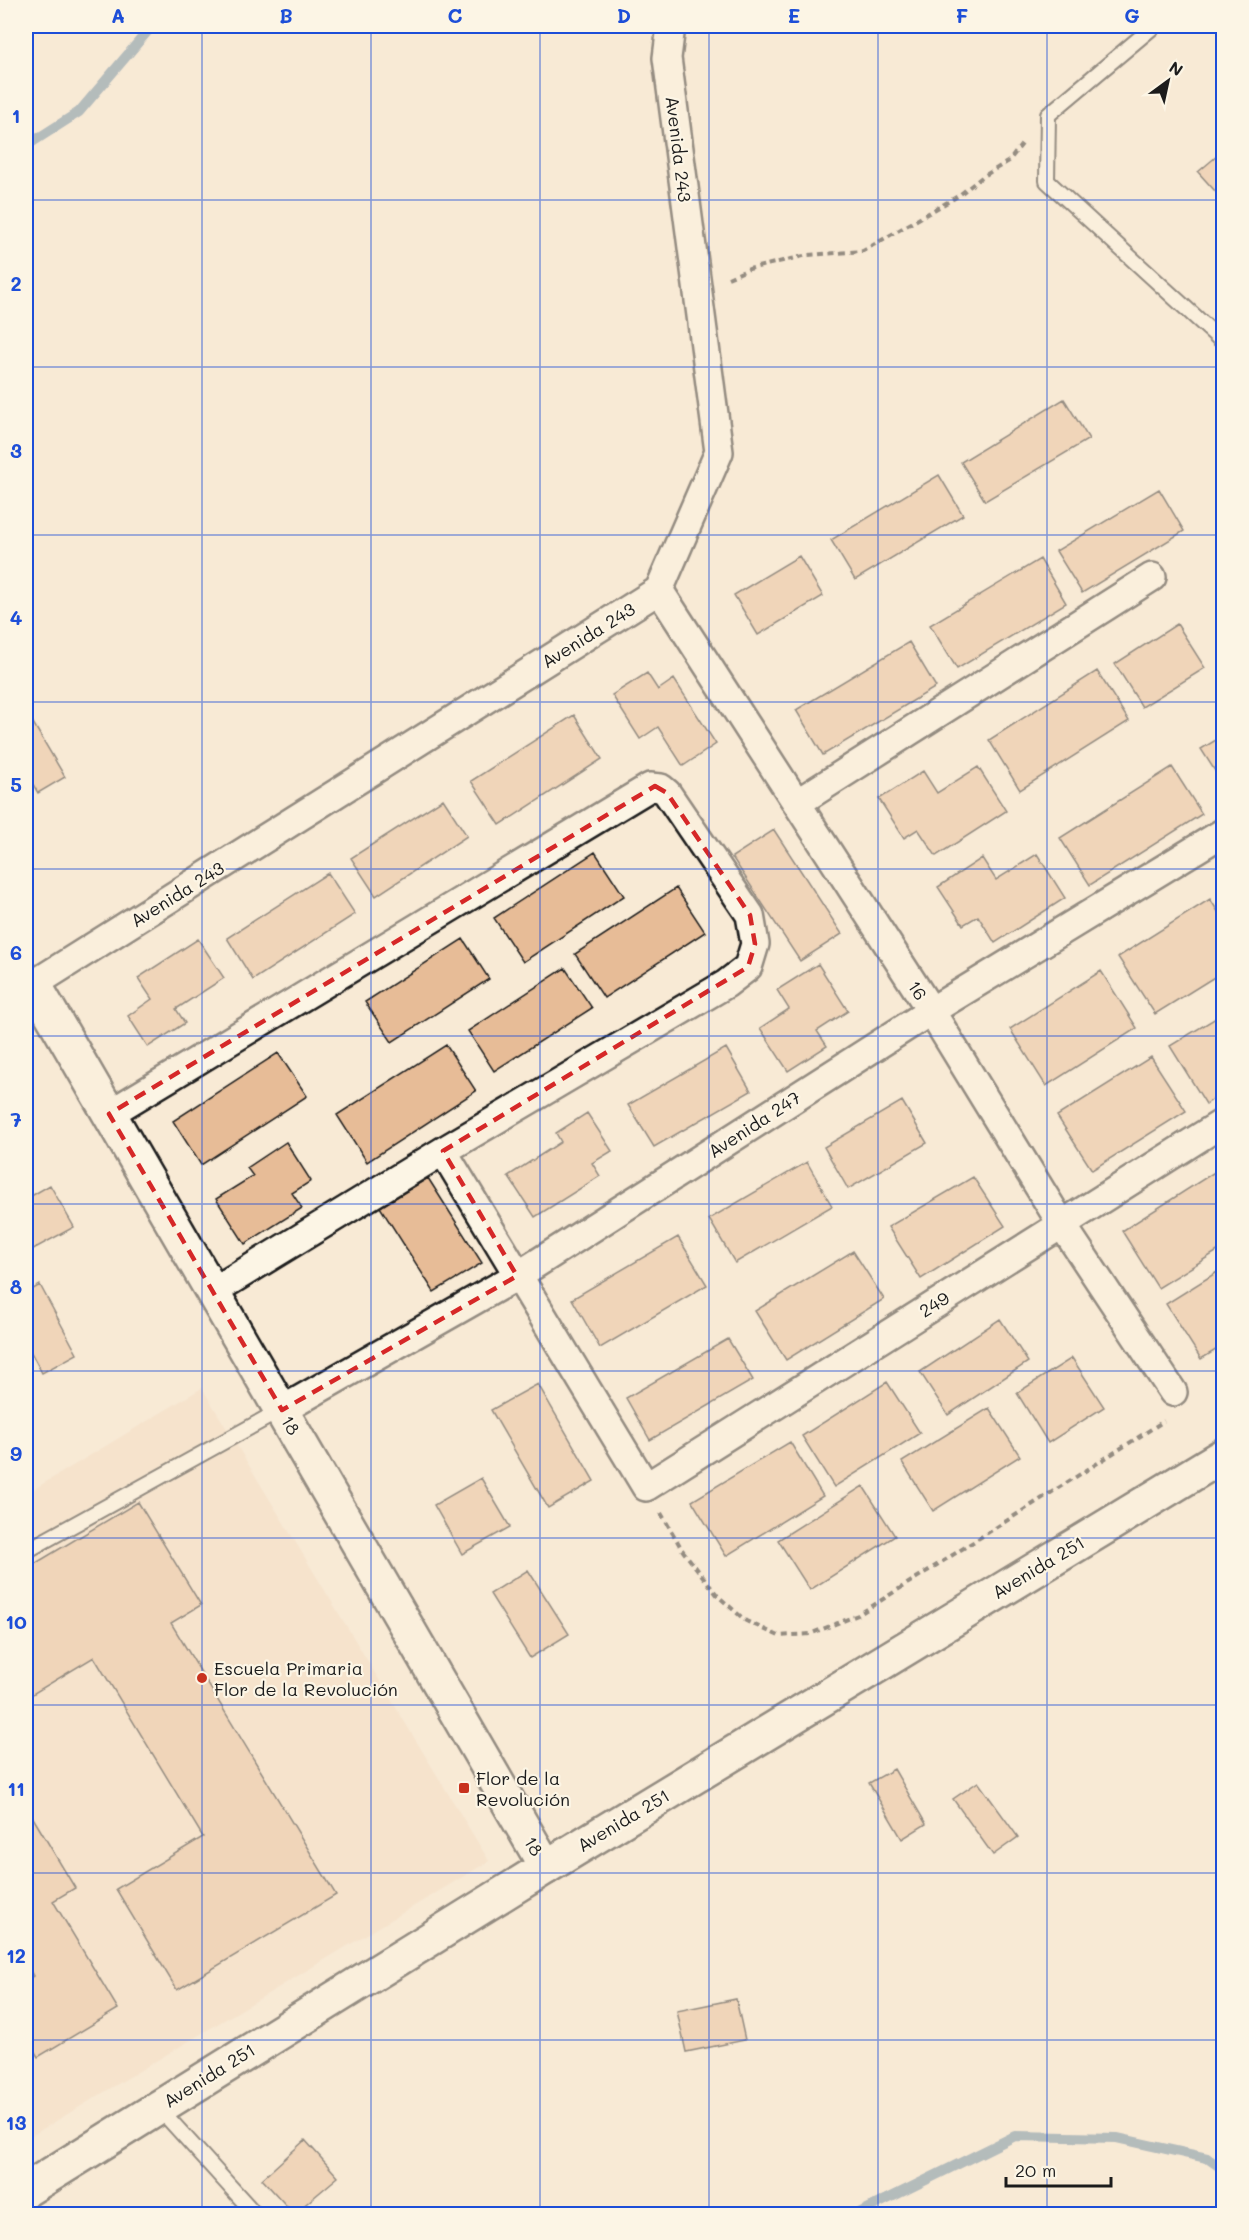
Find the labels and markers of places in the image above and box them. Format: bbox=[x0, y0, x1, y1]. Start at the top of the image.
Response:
place label: Escuela Primaria Flor de la Revolución bbox=[214, 1656, 398, 1701]
marker: Escuela Primaria Flor de la Revolución bbox=[195, 1671, 209, 1685]
place label: Flor de la Revolución bbox=[476, 1766, 570, 1811]
marker: Flor de la Revolución bbox=[457, 1781, 471, 1795]

